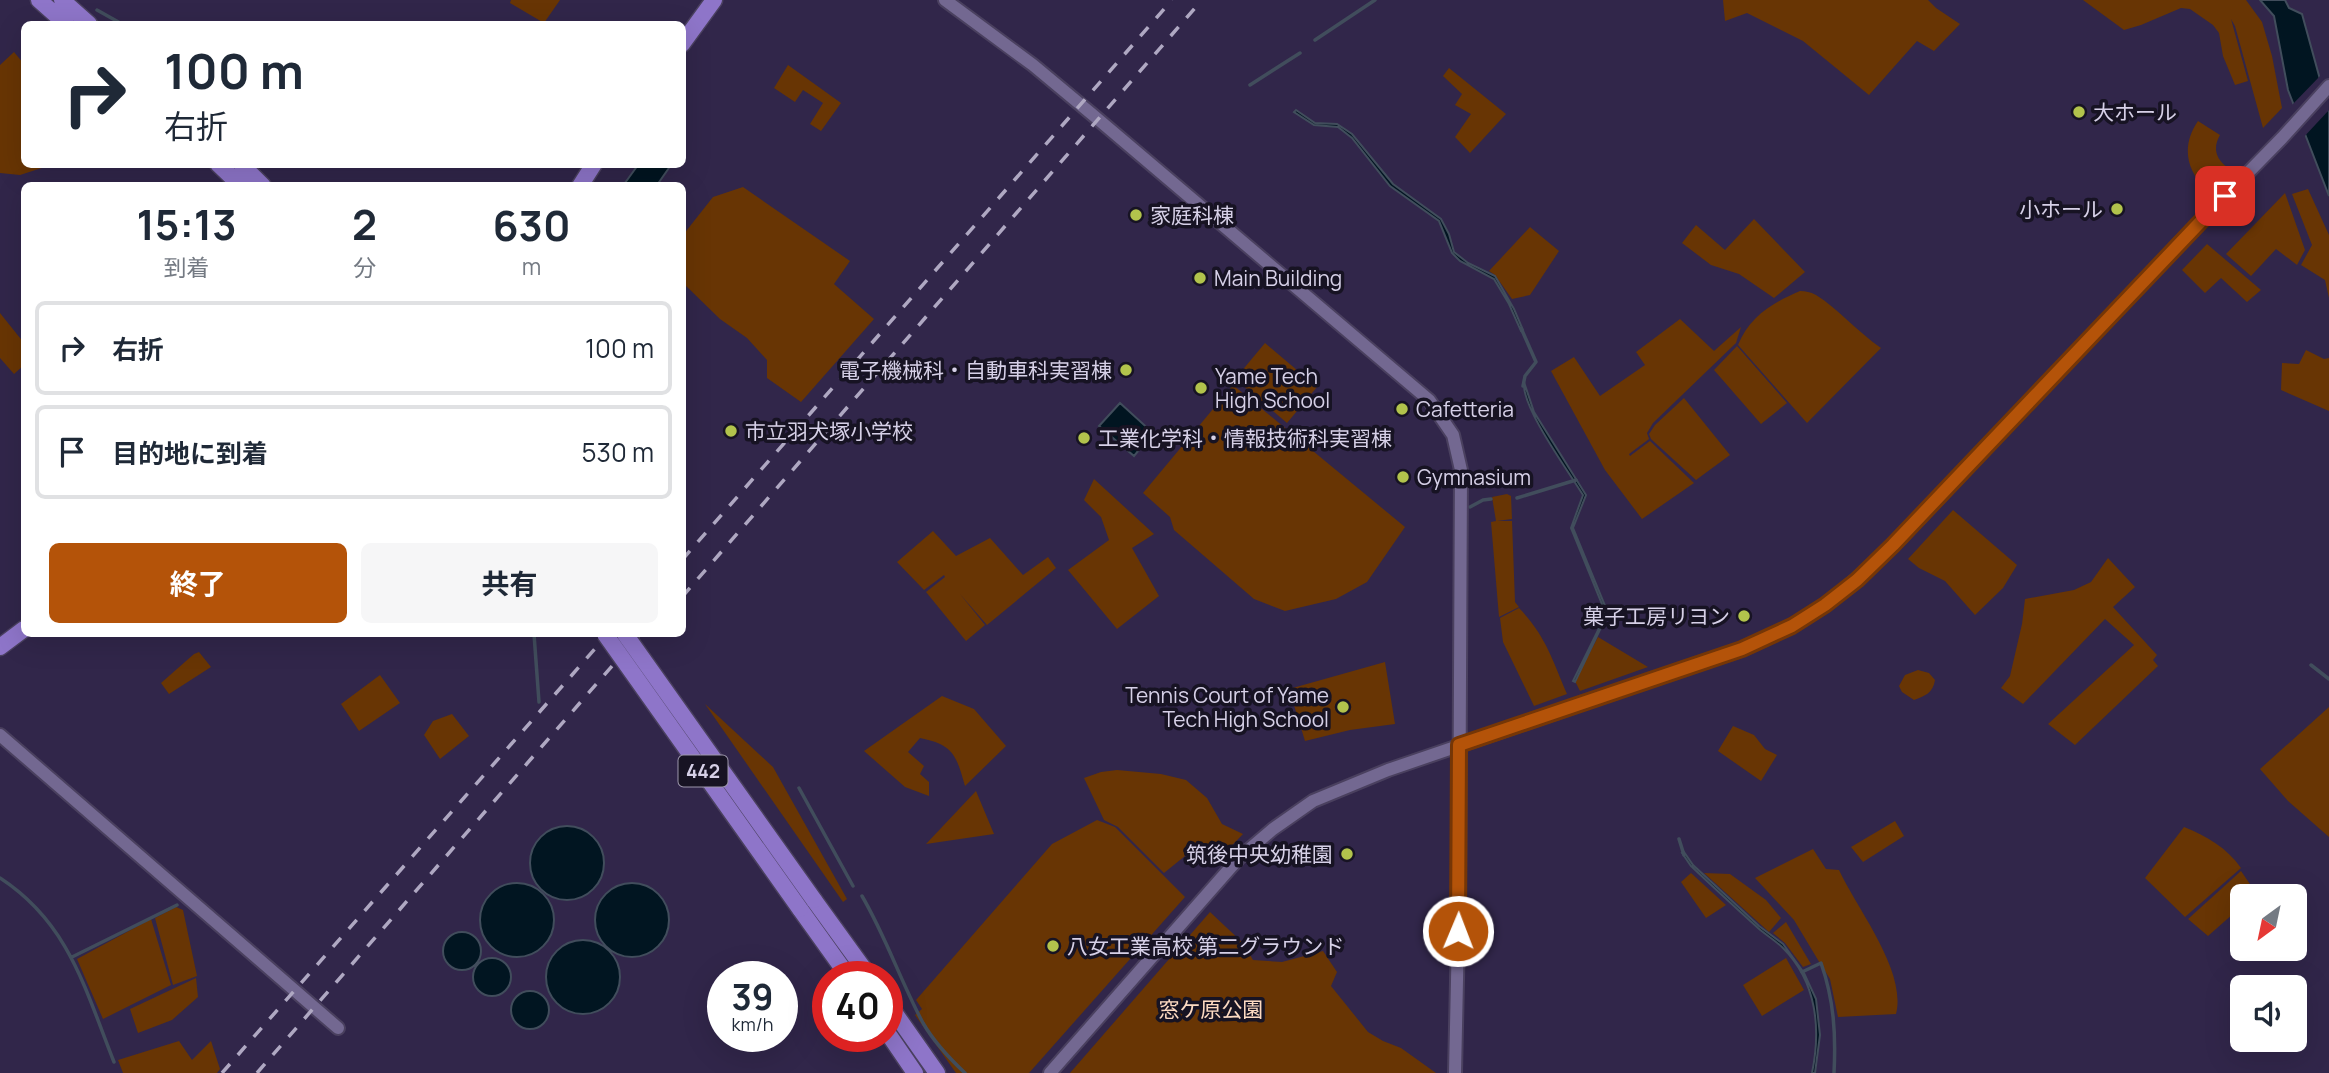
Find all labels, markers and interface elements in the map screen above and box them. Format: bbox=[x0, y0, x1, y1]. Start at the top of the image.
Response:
text: 100 m bbox=[164, 37, 304, 104]
icon: right bbox=[49, 49, 140, 140]
place label: 大ホール bbox=[2093, 98, 2177, 126]
text: 右折 bbox=[164, 104, 228, 148]
marker: 大ホール bbox=[2071, 104, 2087, 120]
pin bbox=[2195, 166, 2255, 226]
icon: arrive bbox=[2206, 177, 2244, 215]
text: 15:13 bbox=[136, 195, 237, 253]
text: 2 bbox=[352, 195, 377, 253]
place label: 小ホール bbox=[2019, 195, 2103, 223]
text: 630 bbox=[492, 196, 571, 254]
place label: 家庭科棟 bbox=[1150, 201, 1234, 229]
marker: 小ホール bbox=[2109, 201, 2125, 217]
marker: 家庭科棟 bbox=[1128, 207, 1144, 223]
text: m bbox=[522, 250, 541, 282]
text: 到着 bbox=[164, 251, 210, 283]
text: 分 bbox=[353, 251, 376, 283]
place label: Main Building bbox=[1214, 264, 1342, 292]
marker: Main Building bbox=[1192, 270, 1208, 286]
icon: right bbox=[53, 329, 91, 367]
text: 100 m bbox=[585, 330, 654, 366]
text: 右折 bbox=[112, 331, 164, 367]
place label: 電子機械科・自動車科実習棟 bbox=[839, 356, 1112, 384]
marker: 電子機械科・自動車科実習棟 bbox=[1118, 362, 1134, 378]
place label: Yame Tech High School bbox=[1215, 362, 1330, 414]
marker: Yame Tech High School bbox=[1193, 380, 1209, 396]
place label: Cafetteria bbox=[1416, 395, 1514, 423]
marker: Cafetteria bbox=[1394, 401, 1410, 417]
place label: 市立羽犬塚小学校 bbox=[745, 417, 913, 445]
marker: 市立羽犬塚小学校 bbox=[723, 423, 739, 439]
place label: 工業化学科・情報技術科実習棟 bbox=[1098, 424, 1392, 452]
marker: 工業化学科・情報技術科実習棟 bbox=[1076, 430, 1092, 446]
icon: arrive bbox=[53, 433, 91, 471]
text: 530 m bbox=[581, 434, 654, 470]
text: 目的地に到着 bbox=[112, 435, 268, 471]
place label: Gymnasium bbox=[1417, 463, 1531, 491]
marker: Gymnasium bbox=[1395, 469, 1411, 485]
button: 終了 bbox=[49, 543, 347, 623]
button: 共有 bbox=[361, 543, 658, 623]
place label: 菓子工房リヨン bbox=[1583, 602, 1730, 630]
marker: 菓子工房リヨン bbox=[1736, 608, 1752, 624]
place label: Tennis Court of Yame Tech High School bbox=[1125, 681, 1329, 733]
marker: Tennis Court of Yame Tech High School bbox=[1335, 699, 1351, 715]
road number: 442 bbox=[678, 756, 728, 786]
place label: 筑後中央幼稚園 bbox=[1186, 840, 1333, 868]
marker: 筑後中央幼稚園 bbox=[1339, 846, 1355, 862]
north arrow bbox=[2230, 884, 2306, 961]
map controls bbox=[2230, 884, 2307, 1052]
position arrow bbox=[1421, 894, 1495, 968]
place label: 八女工業高校 第二グラウンド bbox=[1067, 932, 1344, 960]
marker: 八女工業高校 第二グラウンド bbox=[1045, 938, 1061, 954]
speed limit sign: 40 bbox=[812, 961, 903, 1052]
text: 39 bbox=[731, 973, 774, 1021]
button: sound bbox=[2230, 975, 2307, 1052]
park label: 窓ケ原公園 bbox=[1159, 995, 1264, 1023]
text: km/h bbox=[732, 1012, 773, 1036]

